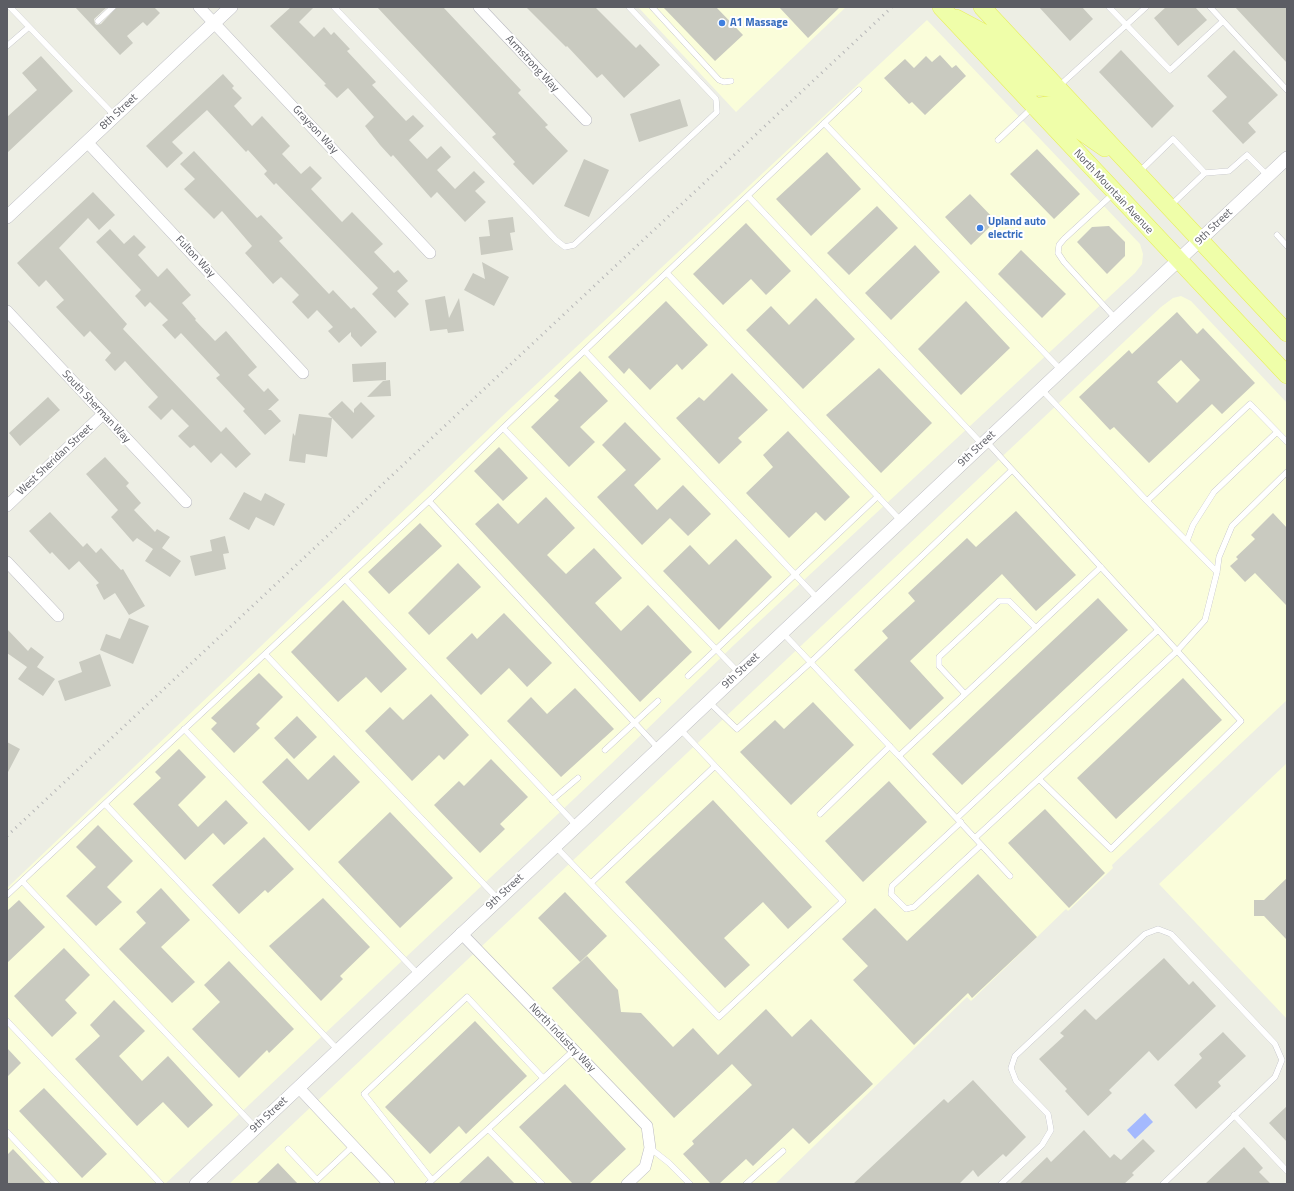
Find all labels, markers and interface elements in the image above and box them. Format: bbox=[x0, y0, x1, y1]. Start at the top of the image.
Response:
place label: A1 Massage bbox=[730, 16, 788, 30]
marker: A1 Massage bbox=[717, 18, 727, 28]
street label: Armstrong Way bbox=[502, 33, 562, 95]
street label: 8th Street bbox=[97, 91, 141, 133]
street label: Grayson Way bbox=[289, 103, 341, 157]
street label: North Mountain Avenue bbox=[1071, 147, 1155, 237]
street label: 9th Street bbox=[1193, 206, 1235, 248]
place label: Upland auto electric bbox=[988, 215, 1046, 241]
marker: Upland auto electric bbox=[975, 223, 985, 233]
street label: Fulton Way bbox=[172, 233, 218, 281]
street label: South Sherman Way bbox=[59, 368, 133, 446]
street label: West Sheridan Street bbox=[15, 422, 95, 498]
street label: 9th Street bbox=[955, 428, 999, 470]
street label: 9th Street bbox=[719, 650, 763, 692]
street label: 9th Street bbox=[483, 871, 527, 913]
street label: North Industry Way bbox=[526, 1001, 598, 1075]
street label: 9th Street bbox=[247, 1094, 291, 1136]

